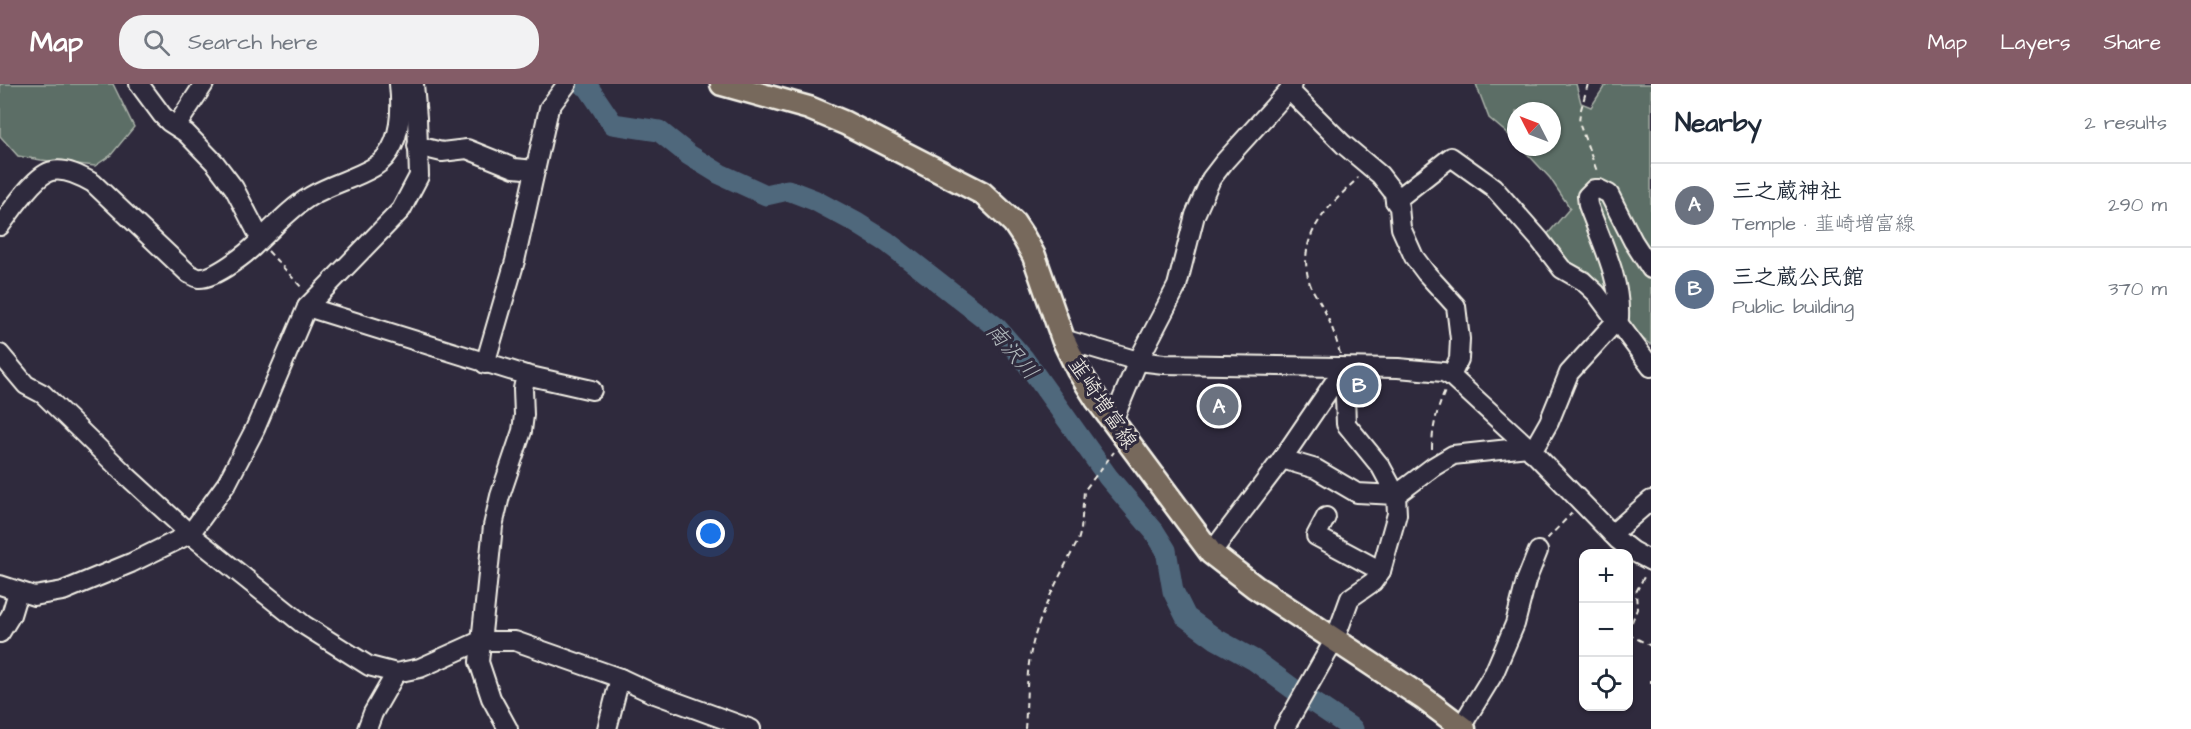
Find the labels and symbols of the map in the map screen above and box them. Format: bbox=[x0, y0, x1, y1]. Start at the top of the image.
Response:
north arrow bbox=[1507, 102, 1561, 156]
water label: 南沢川 bbox=[979, 317, 1045, 387]
street label: 韮崎増富線 bbox=[1061, 352, 1144, 455]
pin: B bbox=[1340, 362, 1378, 408]
pin: A bbox=[1200, 384, 1238, 428]
your location bbox=[696, 519, 725, 548]

